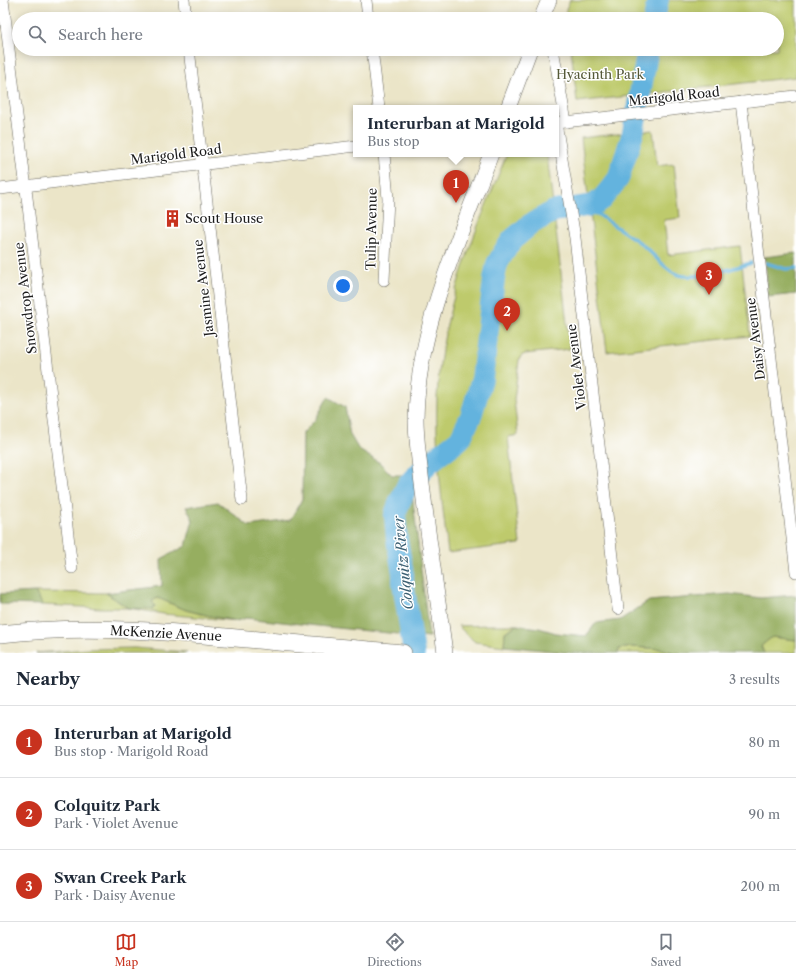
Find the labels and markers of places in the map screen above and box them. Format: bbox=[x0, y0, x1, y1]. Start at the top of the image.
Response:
pin: 1 bbox=[443, 170, 469, 203]
building icon: Scout House bbox=[162, 208, 182, 228]
place label: Scout House bbox=[185, 210, 263, 226]
pin: 3 bbox=[696, 262, 722, 295]
pin: 2 bbox=[494, 298, 520, 331]

